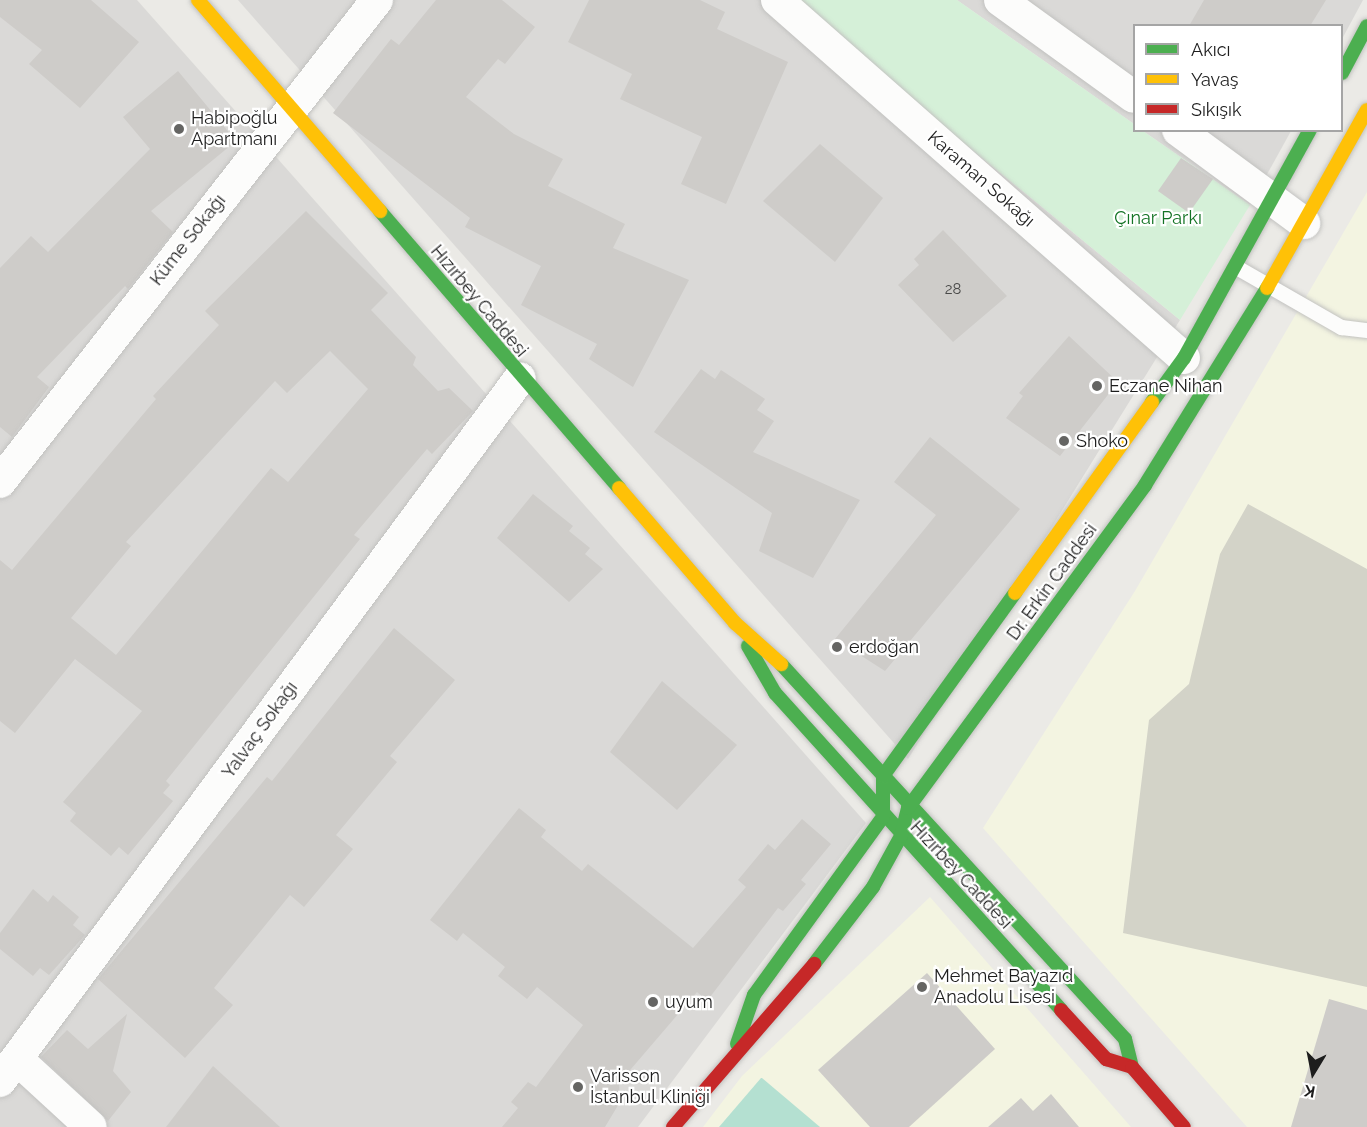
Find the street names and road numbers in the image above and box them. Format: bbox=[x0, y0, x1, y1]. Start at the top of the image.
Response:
street label: Karaman Sokağı bbox=[923, 127, 1039, 231]
street label: Küme Sokağı bbox=[146, 190, 230, 290]
street label: Hızırbey Caddesi bbox=[426, 241, 532, 361]
street label: Dr. Erkin Caddesi bbox=[1002, 519, 1102, 645]
street label: Yalvaç Sokağı bbox=[218, 677, 302, 783]
street label: Hızırbey Caddesi bbox=[905, 817, 1017, 933]

